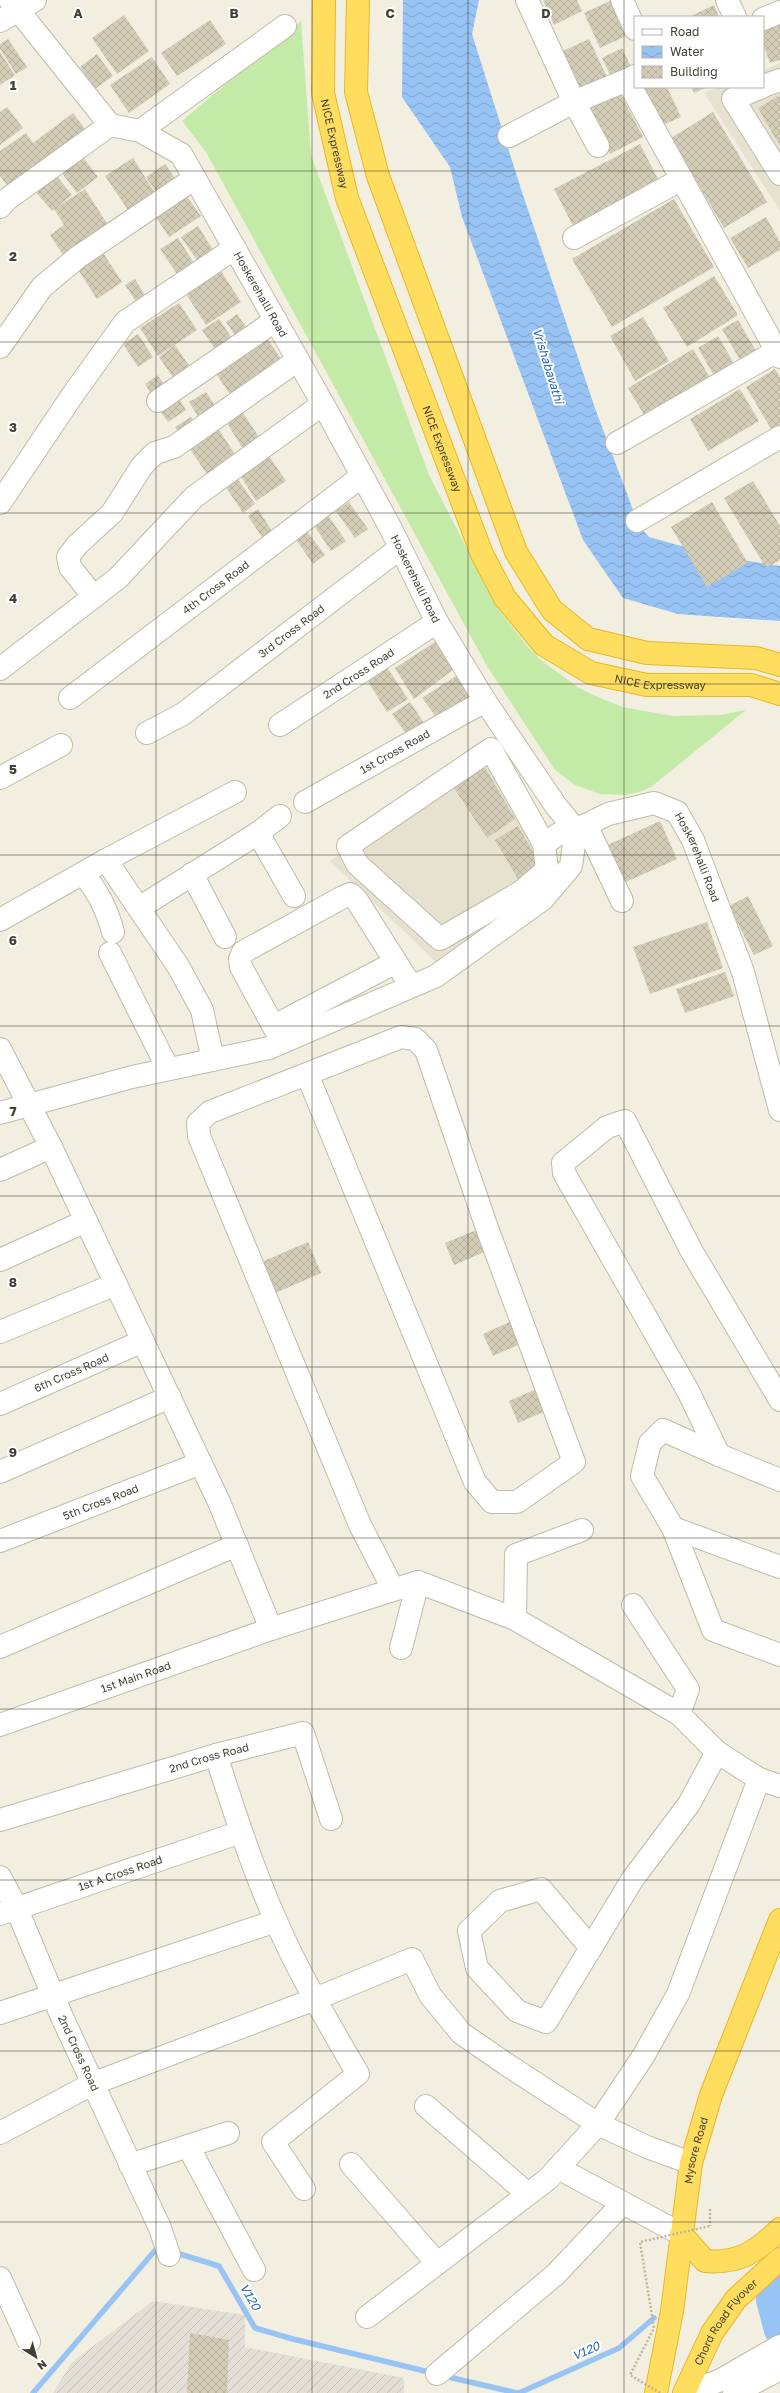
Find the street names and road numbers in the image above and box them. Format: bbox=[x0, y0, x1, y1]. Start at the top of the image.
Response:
street label: NICE Expressway bbox=[319, 98, 352, 190]
street label: Hoskerehalli Road bbox=[232, 249, 291, 339]
street label: NICE Expressway bbox=[420, 404, 465, 494]
street label: Hoskerehalli Road bbox=[389, 532, 443, 625]
street label: 4th Cross Road bbox=[179, 557, 251, 616]
street label: 3rd Cross Road bbox=[255, 601, 327, 660]
street label: 2nd Cross Road bbox=[320, 645, 396, 701]
street label: NICE Expressway bbox=[614, 671, 706, 691]
street label: 1st Cross Road bbox=[357, 726, 432, 776]
street label: Hoskerehalli Road bbox=[672, 810, 723, 903]
street label: 6th Cross Road bbox=[32, 1350, 111, 1394]
street label: 5th Cross Road bbox=[61, 1481, 140, 1522]
street label: 1st Main Road bbox=[99, 1658, 172, 1695]
street label: 2nd Cross Road bbox=[167, 1740, 250, 1775]
street label: 1st A Cross Road bbox=[76, 1852, 164, 1893]
street label: 2nd Cross Road bbox=[56, 2013, 102, 2093]
street label: Mysore Road bbox=[681, 2116, 710, 2185]
street label: Chord Road Flyover bbox=[691, 2275, 760, 2367]

